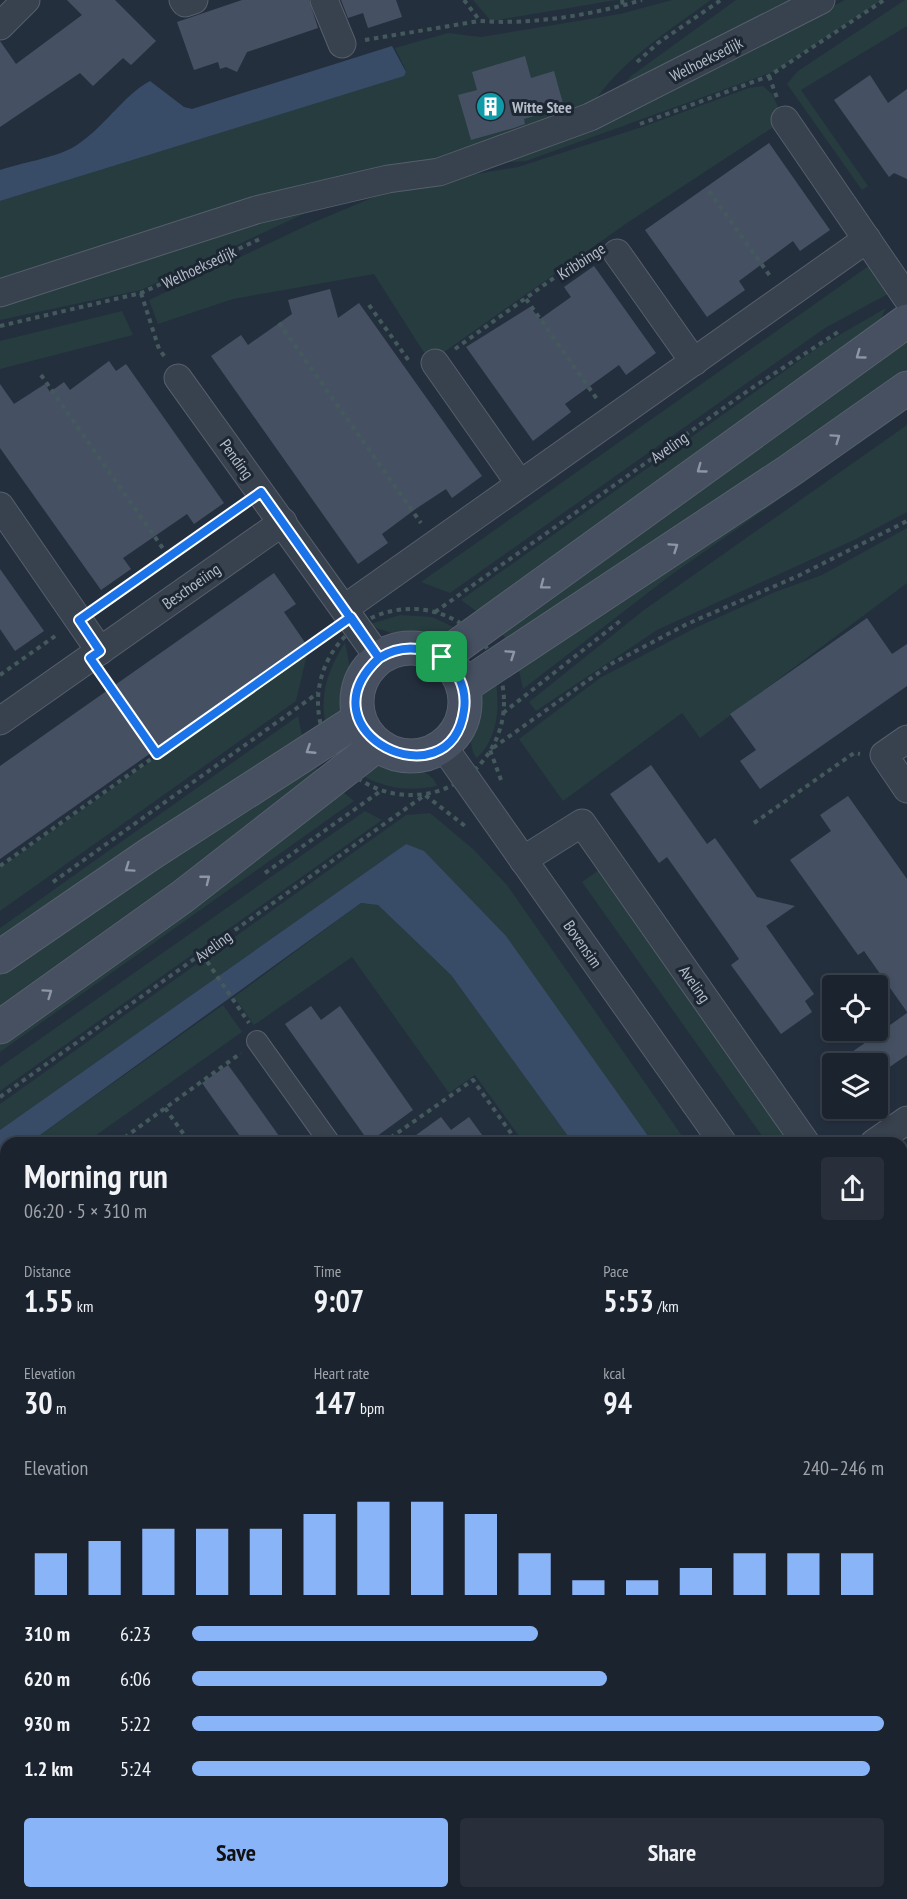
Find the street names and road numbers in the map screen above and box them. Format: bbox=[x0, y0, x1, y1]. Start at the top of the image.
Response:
street label: Welhoeksedijk bbox=[666, 32, 747, 86]
street label: Kribbinge bbox=[553, 238, 609, 284]
street label: Welhoeksedijk bbox=[159, 241, 240, 293]
street label: Aveling bbox=[646, 427, 692, 467]
street label: Pending bbox=[216, 435, 258, 483]
street label: Beschoeiing bbox=[158, 559, 224, 613]
street label: Bovensim bbox=[559, 916, 607, 972]
street label: Aveling bbox=[191, 926, 235, 966]
street label: Aveling bbox=[675, 961, 715, 1007]

